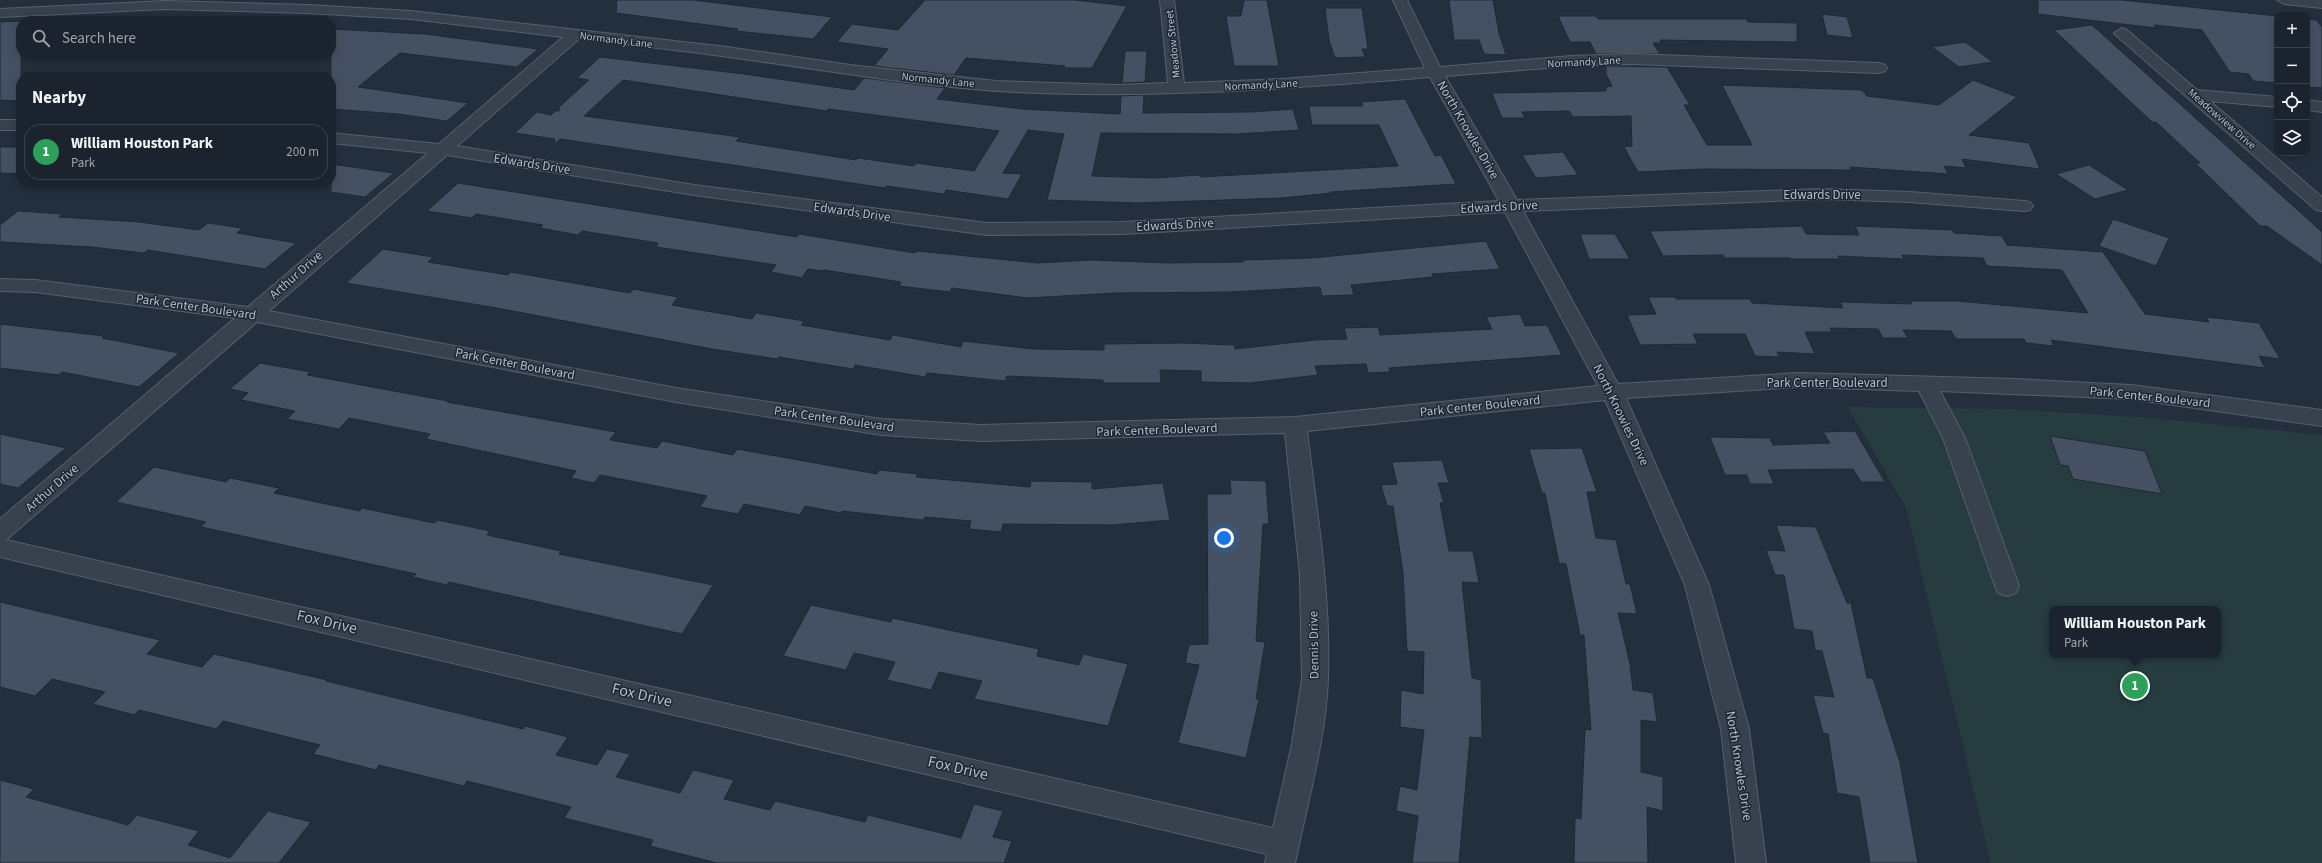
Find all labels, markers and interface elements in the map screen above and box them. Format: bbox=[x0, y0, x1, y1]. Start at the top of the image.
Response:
street label: Meadow Street bbox=[1162, 9, 1184, 79]
map controls bbox=[2274, 12, 2310, 156]
button: + bbox=[2274, 12, 2310, 48]
search box bbox=[16, 16, 336, 60]
icon: search bbox=[30, 27, 52, 49]
text: Search here bbox=[62, 28, 136, 49]
street label: Normandy Lane bbox=[579, 28, 654, 52]
button: − bbox=[2274, 48, 2310, 84]
street label: Normandy Lane bbox=[1547, 53, 1622, 71]
street label: Normandy Lane bbox=[901, 69, 976, 91]
street label: Normandy Lane bbox=[1224, 76, 1299, 94]
street label: North Knowles Drive bbox=[1432, 77, 1504, 183]
button: locate bbox=[2274, 84, 2310, 120]
street label: Meadowview Drive bbox=[2185, 85, 2260, 153]
text: Nearby bbox=[32, 86, 86, 110]
button: layers bbox=[2274, 120, 2310, 156]
text: William Houston Park bbox=[71, 133, 213, 154]
text: 1 bbox=[43, 143, 49, 161]
text: 200 m bbox=[286, 143, 319, 161]
street label: Edwards Drive bbox=[492, 149, 572, 179]
text: Park bbox=[71, 154, 95, 172]
street label: Edwards Drive bbox=[1783, 186, 1861, 204]
street label: Edwards Drive bbox=[1460, 196, 1538, 218]
street label: Edwards Drive bbox=[812, 198, 892, 226]
street label: Edwards Drive bbox=[1136, 214, 1214, 236]
street label: Arthur Drive bbox=[265, 247, 327, 303]
street label: Park Center Boulevard bbox=[135, 290, 257, 324]
street label: Park Center Boulevard bbox=[454, 344, 576, 384]
street label: North Knowles Drive bbox=[1589, 361, 1653, 469]
street label: Park Center Boulevard bbox=[1766, 374, 1888, 392]
street label: Park Center Boulevard bbox=[2089, 382, 2211, 412]
street label: Park Center Boulevard bbox=[1419, 391, 1541, 421]
street label: Park Center Boulevard bbox=[773, 402, 895, 436]
street label: Park Center Boulevard bbox=[1096, 419, 1218, 441]
street label: Arthur Drive bbox=[21, 460, 83, 516]
your location bbox=[1214, 528, 1234, 548]
street label: Fox Drive bbox=[295, 604, 359, 640]
popup bbox=[2049, 606, 2221, 658]
street label: Dennis Drive bbox=[1304, 611, 1324, 679]
text: William Houston Park bbox=[2064, 613, 2206, 634]
text: Park bbox=[2064, 634, 2088, 652]
pin: 1 bbox=[2122, 671, 2148, 701]
street label: Fox Drive bbox=[610, 677, 674, 713]
street label: North Knowles Drive bbox=[1721, 710, 1757, 822]
street label: Fox Drive bbox=[926, 750, 990, 786]

